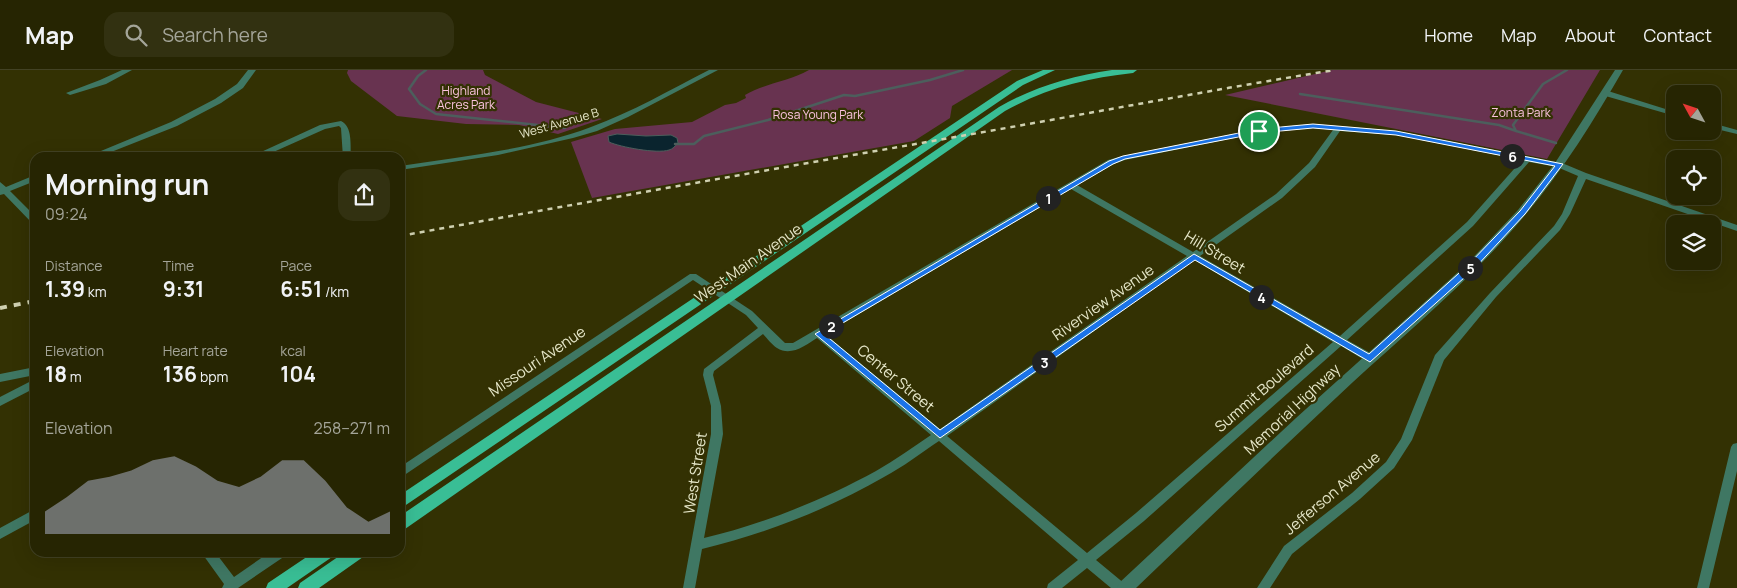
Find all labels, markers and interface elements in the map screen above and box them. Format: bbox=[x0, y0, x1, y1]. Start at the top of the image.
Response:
search box bbox=[104, 12, 454, 57]
text: Map bbox=[25, 18, 74, 51]
icon: search bbox=[122, 21, 150, 49]
text: Search here bbox=[162, 22, 268, 48]
text: Home bbox=[1424, 23, 1473, 47]
text: Map bbox=[1501, 23, 1537, 47]
text: About bbox=[1565, 23, 1615, 47]
text: Contact bbox=[1643, 23, 1712, 47]
park label: Highland Acres Park bbox=[437, 82, 496, 113]
north arrow bbox=[1666, 85, 1721, 140]
map controls bbox=[1666, 85, 1721, 270]
street label: West Avenue B bbox=[517, 104, 601, 142]
park label: Zonta Park bbox=[1491, 104, 1552, 121]
park label: Rosa Young Park bbox=[773, 106, 864, 123]
pin bbox=[1238, 110, 1280, 152]
icon: arrive bbox=[1245, 117, 1273, 145]
pin: 6 bbox=[1500, 144, 1524, 168]
text: 6 bbox=[1508, 147, 1517, 166]
button: locate bbox=[1666, 150, 1721, 205]
text: Morning run bbox=[45, 165, 209, 203]
button: share bbox=[338, 169, 390, 221]
pin: 1 bbox=[1036, 186, 1060, 210]
text: 1 bbox=[1045, 189, 1052, 208]
text: 09:24 bbox=[45, 203, 88, 225]
button: layers bbox=[1666, 215, 1721, 270]
street label: West Main Avenue bbox=[690, 218, 806, 308]
street label: Hill Street bbox=[1181, 226, 1249, 278]
text: Distance bbox=[45, 256, 102, 275]
text: Time bbox=[163, 256, 194, 275]
text: Pace bbox=[280, 256, 312, 275]
pin: 5 bbox=[1458, 256, 1482, 280]
street label: Riverview Avenue bbox=[1048, 259, 1158, 345]
text: 5 bbox=[1466, 259, 1475, 278]
text: 1.39 bbox=[45, 275, 85, 303]
text: 9:31 bbox=[163, 275, 204, 303]
text: 6:51 bbox=[280, 275, 322, 303]
text: km bbox=[85, 282, 107, 301]
text: /km bbox=[322, 282, 349, 301]
pin: 4 bbox=[1248, 284, 1274, 310]
text: 4 bbox=[1257, 288, 1266, 307]
pin: 2 bbox=[818, 314, 844, 338]
text: 2 bbox=[827, 317, 836, 336]
street label: Missouri Avenue bbox=[484, 321, 590, 401]
street label: Center Street bbox=[853, 339, 939, 417]
street label: Summit Boulevard bbox=[1210, 339, 1318, 437]
text: Elevation bbox=[45, 341, 104, 360]
text: Heart rate bbox=[163, 341, 228, 360]
text: kcal bbox=[280, 341, 306, 360]
pin: 3 bbox=[1032, 350, 1056, 374]
text: 3 bbox=[1040, 353, 1049, 372]
street label: Memorial Highway bbox=[1239, 359, 1345, 459]
text: 18 bbox=[45, 360, 67, 388]
text: 136 bbox=[163, 360, 197, 388]
text: 104 bbox=[280, 360, 316, 388]
text: m bbox=[67, 367, 82, 386]
text: bpm bbox=[197, 367, 228, 386]
text: Elevation bbox=[45, 417, 113, 439]
text: 258–271 m bbox=[314, 417, 390, 439]
street label: West Street bbox=[678, 430, 712, 516]
street label: Jefferson Avenue bbox=[1280, 446, 1385, 539]

